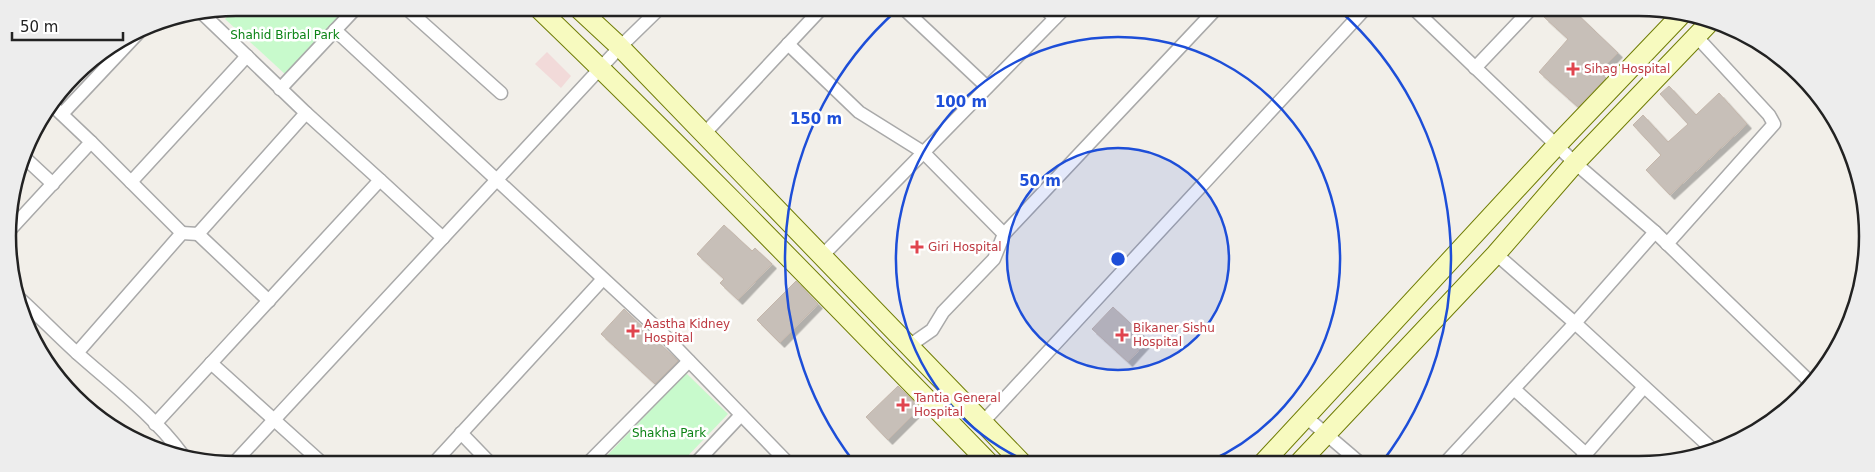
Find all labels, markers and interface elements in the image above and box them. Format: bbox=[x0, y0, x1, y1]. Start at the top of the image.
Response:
scale bar bbox=[12, 10, 124, 42]
text: 50 m bbox=[20, 18, 58, 36]
park label: Shahid Birbal Park bbox=[230, 28, 340, 42]
marker: Sihag Hospital bbox=[1566, 62, 1580, 76]
place label: Sihag Hospital bbox=[1584, 62, 1670, 76]
text: 100 m bbox=[935, 93, 987, 111]
text: 150 m bbox=[790, 110, 842, 128]
text: 50 m bbox=[1019, 172, 1061, 190]
marker: Giri Hospital bbox=[910, 240, 924, 254]
place label: Giri Hospital bbox=[928, 240, 1002, 254]
centre of rings bbox=[1109, 250, 1127, 268]
place label: Aastha Kidney Hospital bbox=[644, 317, 730, 345]
place label: Bikaner Sishu Hospital bbox=[1133, 321, 1215, 349]
marker: Aastha Kidney Hospital bbox=[626, 324, 640, 338]
marker: Bikaner Sishu Hospital bbox=[1115, 328, 1129, 342]
place label: Tantia General Hospital bbox=[913, 391, 1001, 419]
marker: Tantia General Hospital bbox=[896, 398, 910, 412]
park label: Shakha Park bbox=[632, 426, 706, 440]

